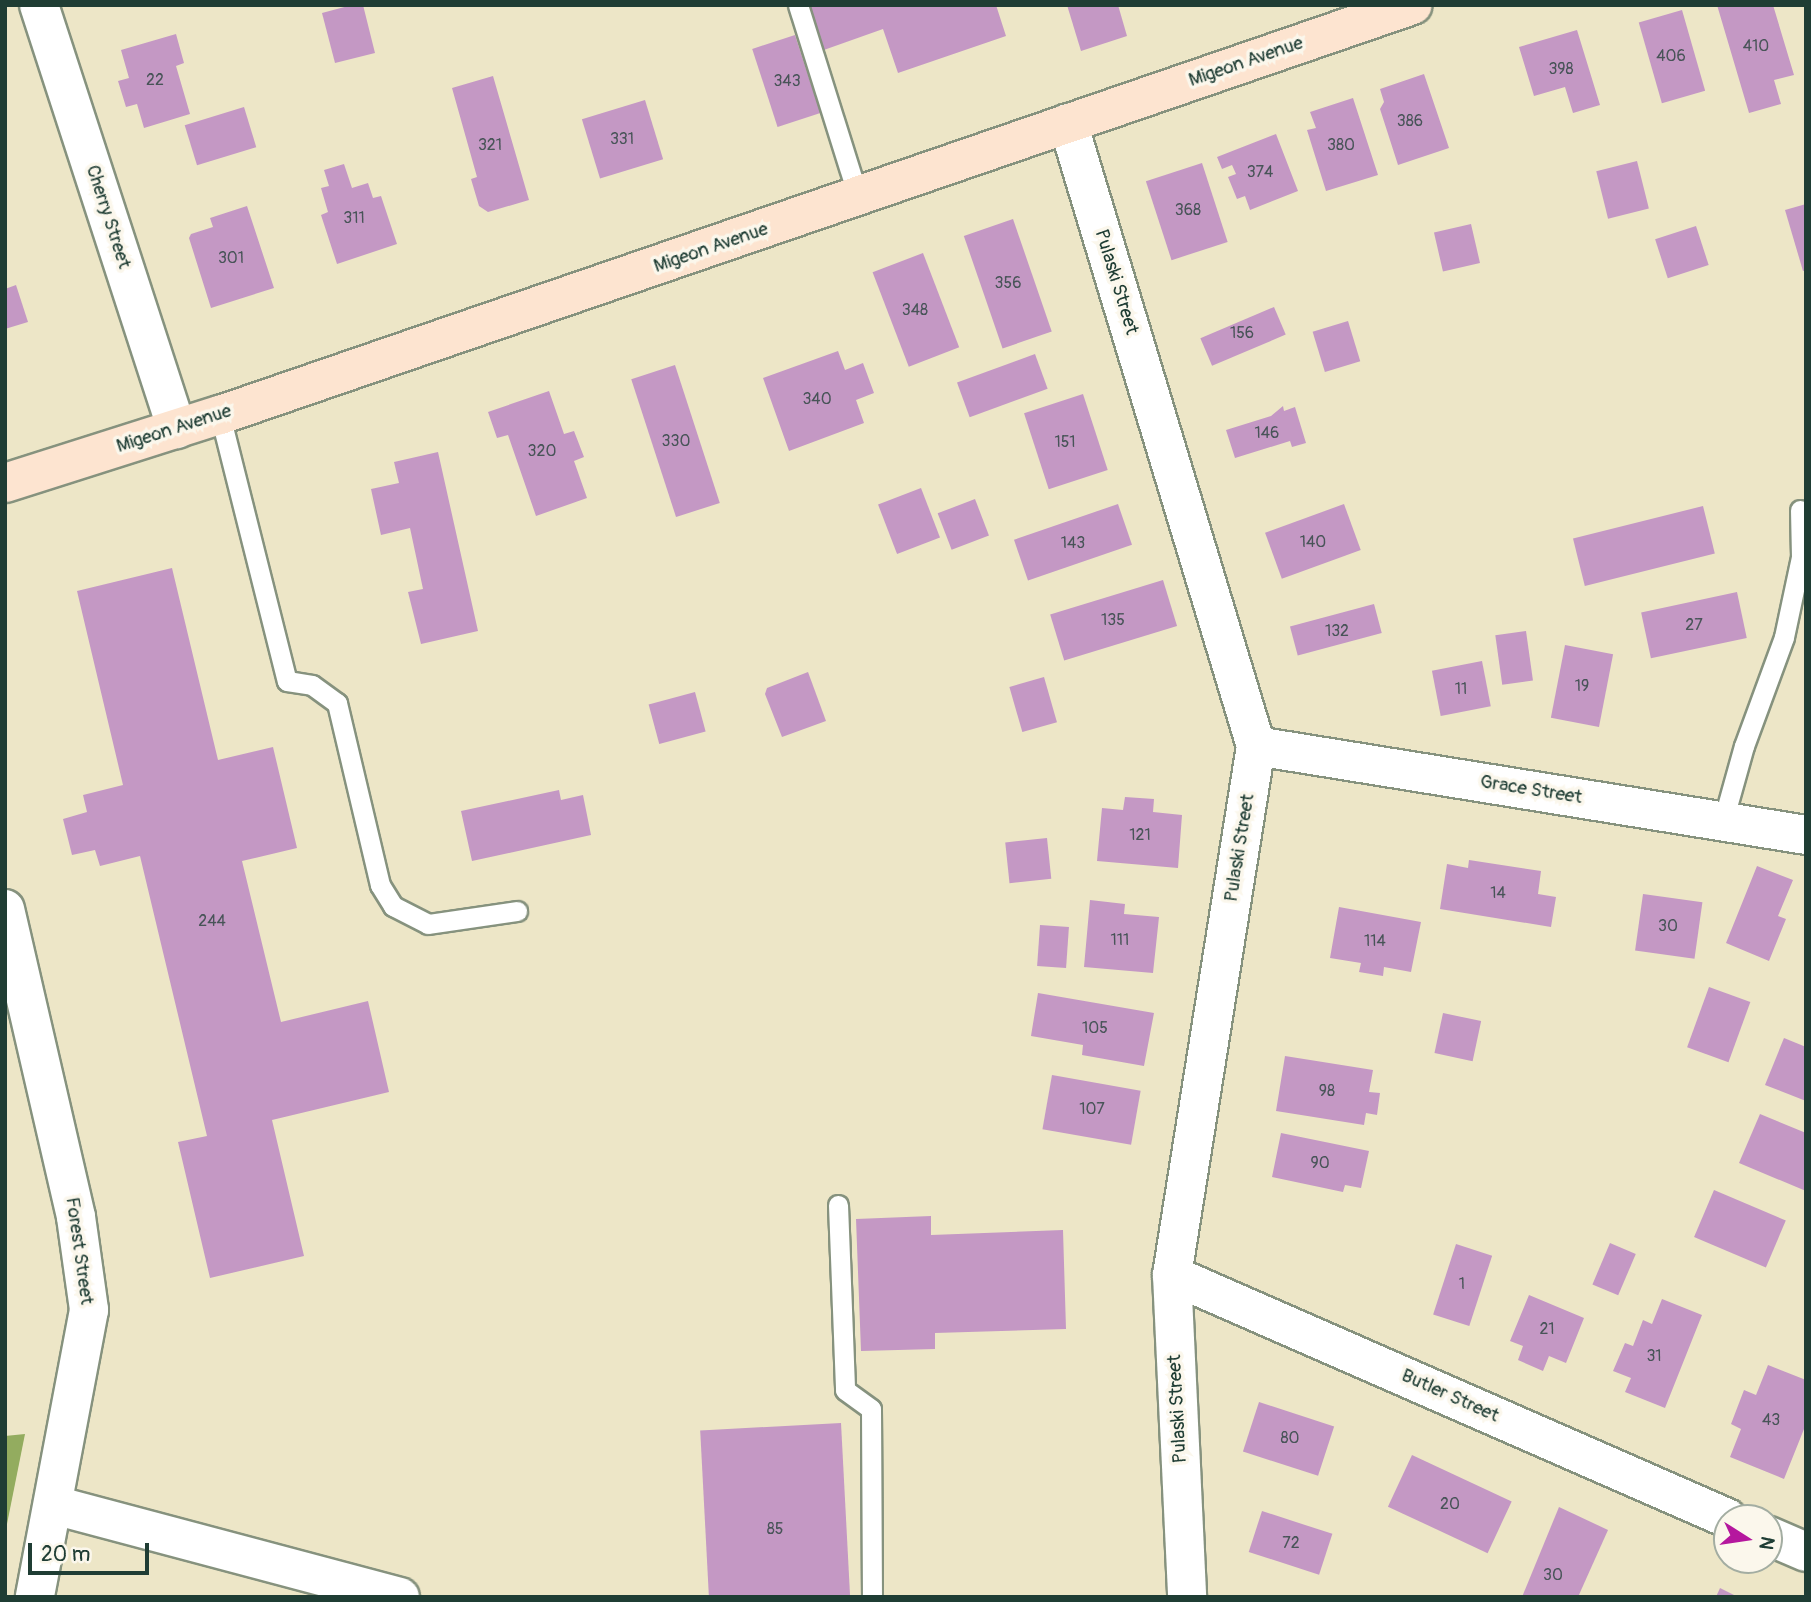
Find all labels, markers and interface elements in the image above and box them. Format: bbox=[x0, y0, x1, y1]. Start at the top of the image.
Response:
street label: Migeon Avenue bbox=[1186, 32, 1306, 92]
house number: 410 bbox=[1743, 36, 1769, 56]
house number: 406 bbox=[1656, 46, 1686, 66]
house number: 398 bbox=[1548, 59, 1574, 79]
house number: 22 bbox=[146, 70, 164, 90]
house number: 343 bbox=[773, 71, 801, 91]
house number: 386 bbox=[1397, 111, 1423, 131]
house number: 331 bbox=[610, 129, 634, 149]
house number: 321 bbox=[478, 135, 502, 155]
house number: 380 bbox=[1327, 135, 1355, 155]
street label: Cherry Street bbox=[81, 162, 135, 272]
house number: 374 bbox=[1247, 162, 1273, 182]
house number: 368 bbox=[1175, 200, 1201, 220]
house number: 311 bbox=[343, 208, 365, 228]
street label: Migeon Avenue bbox=[651, 218, 771, 278]
street label: Pulaski Street bbox=[1089, 227, 1143, 337]
house number: 301 bbox=[218, 248, 244, 268]
house number: 356 bbox=[995, 273, 1021, 293]
house number: 348 bbox=[902, 300, 928, 320]
house number: 156 bbox=[1230, 323, 1254, 343]
house number: 340 bbox=[802, 389, 832, 409]
street label: Migeon Avenue bbox=[114, 400, 234, 458]
house number: 146 bbox=[1255, 423, 1279, 443]
house number: 330 bbox=[662, 431, 690, 451]
house number: 151 bbox=[1054, 432, 1076, 452]
house number: 320 bbox=[528, 441, 556, 461]
house number: 140 bbox=[1300, 532, 1326, 552]
house number: 143 bbox=[1061, 533, 1085, 553]
house number: 135 bbox=[1101, 610, 1125, 630]
house number: 27 bbox=[1685, 615, 1703, 635]
house number: 132 bbox=[1325, 621, 1349, 641]
house number: 19 bbox=[1575, 676, 1589, 696]
house number: 11 bbox=[1455, 679, 1467, 699]
street label: Grace Street bbox=[1478, 771, 1584, 809]
street label: Pulaski Street bbox=[1220, 792, 1260, 904]
house number: 121 bbox=[1129, 825, 1151, 845]
house number: 14 bbox=[1490, 883, 1506, 903]
house number: 244 bbox=[198, 911, 226, 931]
house number: 30 bbox=[1658, 916, 1678, 936]
house number: 111 bbox=[1111, 930, 1129, 950]
house number: 114 bbox=[1364, 931, 1386, 951]
house number: 105 bbox=[1082, 1018, 1108, 1038]
house number: 98 bbox=[1319, 1081, 1335, 1101]
house number: 107 bbox=[1079, 1099, 1105, 1119]
house number: 90 bbox=[1310, 1153, 1330, 1173]
street label: Forest Street bbox=[60, 1196, 98, 1306]
house number: 1 bbox=[1459, 1274, 1465, 1294]
house number: 21 bbox=[1539, 1319, 1555, 1339]
house number: 31 bbox=[1646, 1346, 1662, 1366]
street label: Pulaski Street bbox=[1164, 1354, 1192, 1464]
street label: Butler Street bbox=[1398, 1364, 1502, 1428]
house number: 43 bbox=[1762, 1410, 1780, 1430]
house number: 80 bbox=[1281, 1428, 1299, 1448]
house number: 20 bbox=[1440, 1494, 1460, 1514]
north arrow bbox=[1713, 1504, 1783, 1574]
house number: 85 bbox=[767, 1519, 783, 1539]
scale bar bbox=[32, 1528, 152, 1572]
house number: 72 bbox=[1282, 1533, 1300, 1553]
text: N bbox=[1754, 1534, 1780, 1552]
text: 20 m bbox=[41, 1541, 90, 1568]
house number: 30 bbox=[1543, 1565, 1563, 1585]

